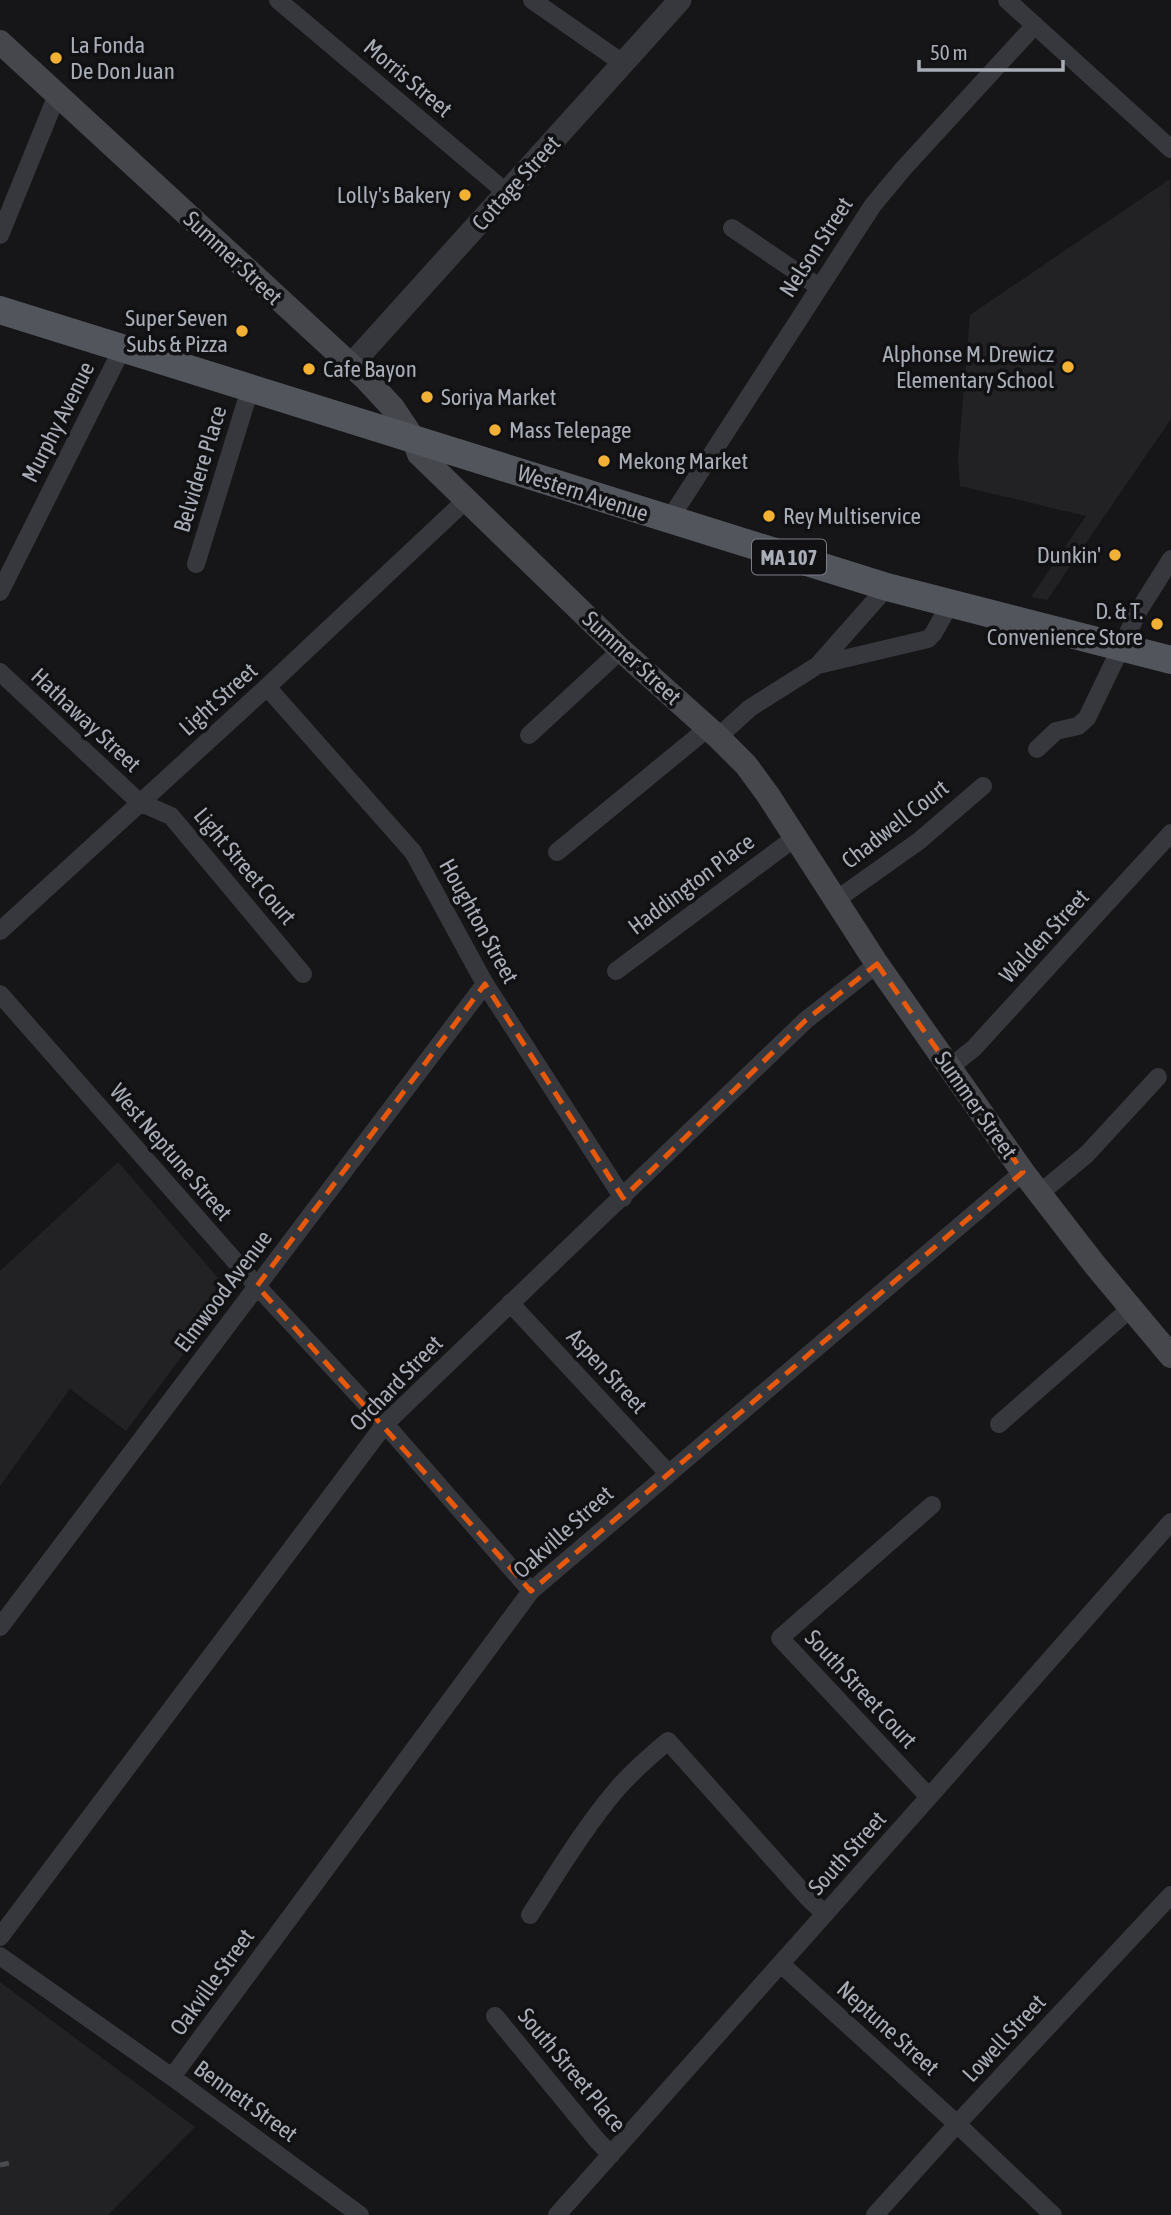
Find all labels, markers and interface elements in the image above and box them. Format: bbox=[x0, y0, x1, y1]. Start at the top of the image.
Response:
scale bar bbox=[919, 28, 1062, 72]
place label: La Fonda De Don Juan bbox=[70, 32, 175, 84]
street label: Morris Street bbox=[359, 34, 457, 122]
text: 50 m bbox=[930, 40, 968, 64]
marker: La Fonda De Don Juan bbox=[48, 50, 64, 66]
street label: Cottage Street bbox=[467, 130, 565, 236]
place label: Lolly's Bakery bbox=[337, 182, 451, 208]
marker: Lolly's Bakery bbox=[457, 187, 473, 203]
street label: Nelson Street bbox=[774, 192, 858, 302]
street label: Summer Street bbox=[179, 206, 287, 310]
place label: Super Seven Subs & Pizza bbox=[125, 305, 228, 357]
marker: Super Seven Subs & Pizza bbox=[234, 323, 250, 339]
place label: Alphonse M. Drewicz Elementary School bbox=[883, 341, 1054, 393]
place label: Cafe Bayon bbox=[323, 356, 417, 382]
street label: Murphy Avenue bbox=[17, 357, 99, 487]
marker: Alphonse M. Drewicz Elementary School bbox=[1060, 359, 1076, 375]
marker: Cafe Bayon bbox=[301, 361, 317, 377]
place label: Soriya Market bbox=[441, 384, 556, 410]
marker: Soriya Market bbox=[419, 389, 435, 405]
street label: Belvidere Place bbox=[168, 403, 232, 535]
place label: Mass Telepage bbox=[509, 417, 631, 443]
marker: Mass Telepage bbox=[487, 422, 503, 438]
place label: Mekong Market bbox=[618, 448, 748, 474]
marker: Mekong Market bbox=[596, 453, 612, 469]
street label: Western Avenue bbox=[514, 460, 652, 526]
place label: Rey Multiservice bbox=[783, 503, 921, 529]
marker: Rey Multiservice bbox=[761, 508, 777, 524]
road number: MA 107 bbox=[752, 540, 826, 574]
place label: Dunkin' bbox=[1037, 542, 1101, 568]
marker: Dunkin' bbox=[1107, 547, 1123, 563]
place label: D. & T. Convenience Store bbox=[987, 598, 1143, 650]
street label: Summer Street bbox=[578, 606, 686, 710]
marker: D. & T. Convenience Store bbox=[1149, 616, 1165, 632]
street label: Light Street bbox=[174, 657, 262, 741]
street label: Hathaway Street bbox=[26, 663, 146, 777]
street label: Chadwell Court bbox=[837, 774, 953, 874]
street label: Light Street Court bbox=[189, 802, 301, 930]
street label: Haddington Place bbox=[623, 828, 759, 940]
street label: Houghton Street bbox=[434, 854, 524, 988]
street label: Walden Street bbox=[994, 884, 1094, 988]
street label: Summer Street bbox=[930, 1046, 1022, 1164]
street label: West Neptune Street bbox=[105, 1078, 237, 1226]
street label: Elmwood Avenue bbox=[169, 1225, 277, 1357]
street label: Aspen Street bbox=[562, 1324, 652, 1418]
street label: Orchard Street bbox=[344, 1330, 448, 1436]
street label: Oakville Street bbox=[508, 1481, 618, 1583]
street label: South Street Court bbox=[800, 1625, 922, 1753]
street label: South Street bbox=[803, 1806, 891, 1900]
street label: Oakville Street bbox=[165, 1924, 259, 2040]
street label: Neptune Street bbox=[832, 1976, 944, 2080]
street label: Lowell Street bbox=[957, 1989, 1051, 2087]
street label: South Street Place bbox=[513, 2003, 631, 2137]
street label: Bennett Street bbox=[189, 2055, 303, 2147]

